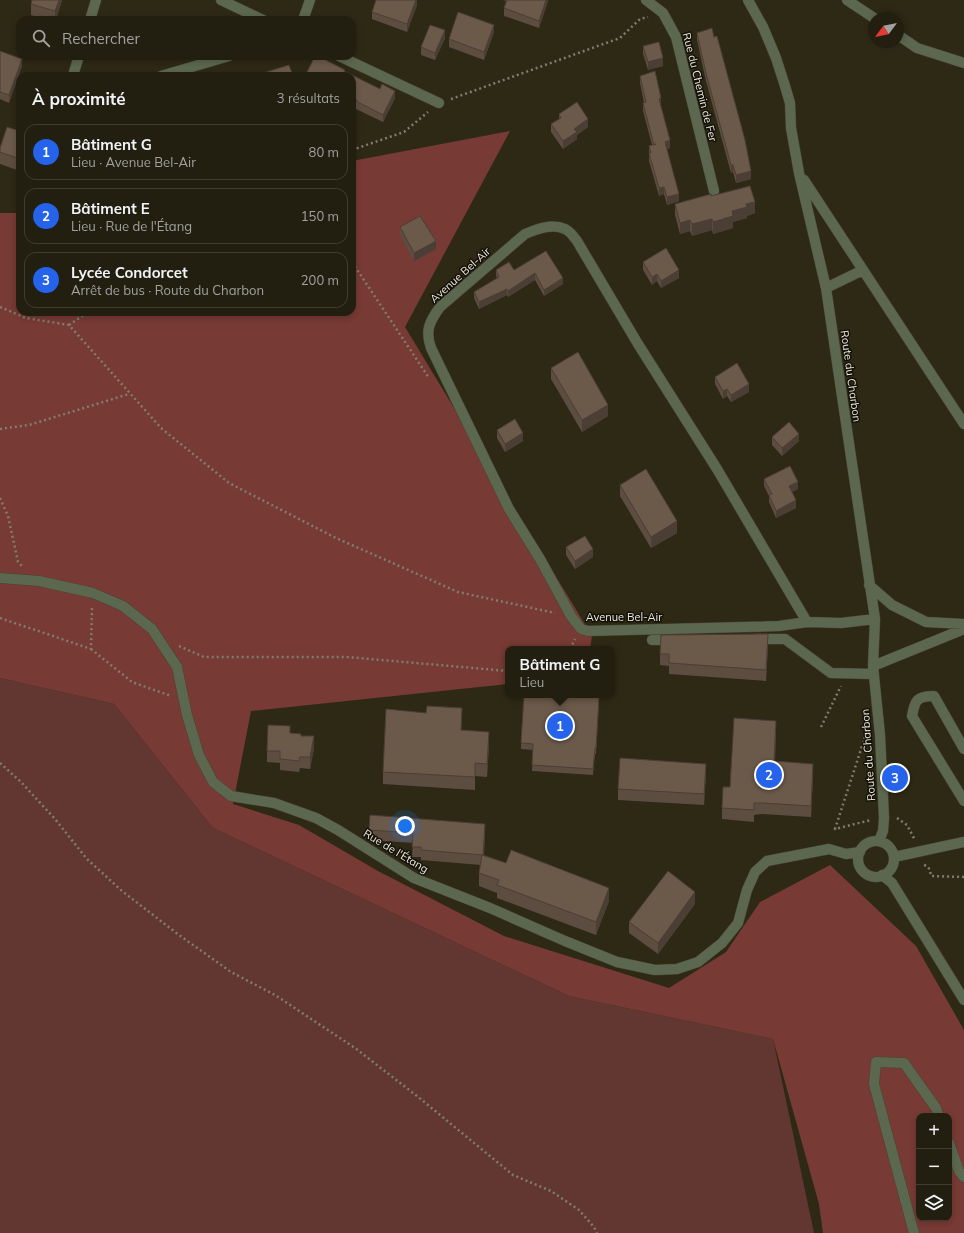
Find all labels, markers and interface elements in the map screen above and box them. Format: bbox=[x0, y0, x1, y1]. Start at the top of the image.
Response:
north arrow bbox=[868, 12, 904, 48]
search box bbox=[16, 16, 356, 60]
icon: search bbox=[30, 27, 52, 49]
text: Rechercher bbox=[62, 29, 140, 48]
street label: Rue du Chemin de Fer bbox=[680, 31, 720, 143]
text: À proximité bbox=[32, 88, 126, 109]
text: 3 résultats bbox=[277, 90, 340, 106]
text: Bâtiment G bbox=[71, 135, 152, 154]
text: 1 bbox=[42, 144, 50, 160]
text: 80 m bbox=[309, 144, 339, 160]
text: Lieu · Avenue Bel-Air bbox=[71, 154, 196, 170]
text: Bâtiment E bbox=[71, 199, 150, 218]
text: 2 bbox=[42, 208, 50, 224]
text: 150 m bbox=[301, 208, 339, 224]
text: Lieu · Rue de l'Étang bbox=[71, 218, 192, 234]
street label: Avenue Bel-Air bbox=[427, 244, 493, 306]
text: Lycée Condorcet bbox=[71, 263, 188, 282]
text: 3 bbox=[42, 272, 50, 288]
text: 200 m bbox=[301, 272, 339, 288]
text: Arrêt de bus · Route du Charbon bbox=[71, 282, 264, 298]
street label: Route du Charbon bbox=[838, 329, 864, 423]
street label: Avenue Bel-Air bbox=[586, 610, 662, 624]
popup bbox=[505, 646, 615, 698]
text: Bâtiment G bbox=[520, 655, 600, 674]
text: Lieu bbox=[520, 674, 544, 690]
street label: Route du Charbon bbox=[858, 708, 878, 802]
pin: 1 bbox=[547, 711, 573, 741]
pin: 2 bbox=[756, 760, 782, 790]
pin: 3 bbox=[882, 763, 908, 793]
your location bbox=[395, 816, 415, 836]
street label: Rue de l'Étang bbox=[361, 826, 431, 876]
map controls bbox=[916, 1113, 952, 1221]
button: + bbox=[916, 1113, 952, 1149]
button: − bbox=[916, 1149, 952, 1185]
button: layers bbox=[916, 1185, 952, 1221]

